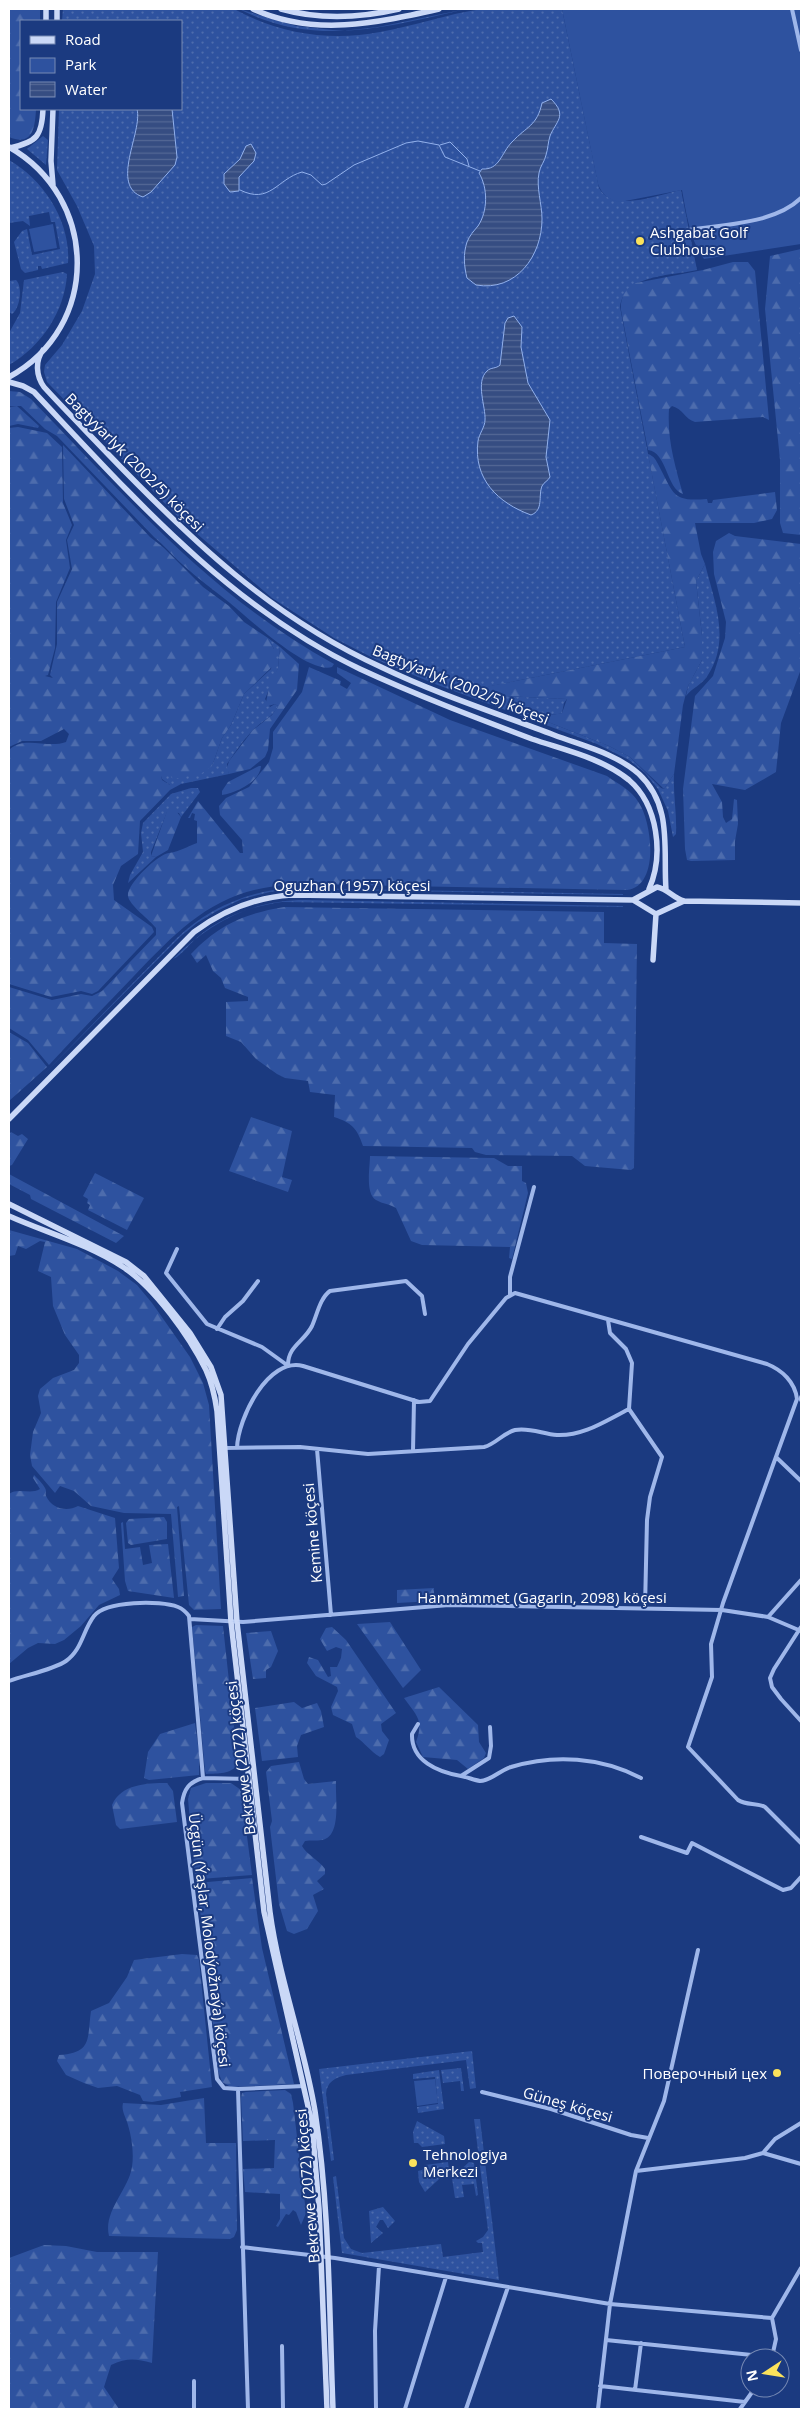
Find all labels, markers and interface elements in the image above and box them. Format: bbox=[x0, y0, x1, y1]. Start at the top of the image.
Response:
legend bbox=[20, 20, 182, 110]
text: Road bbox=[65, 29, 101, 49]
text: Park bbox=[65, 54, 96, 74]
text: Water bbox=[65, 79, 107, 99]
place label: Ashgabat Golf Clubhouse bbox=[650, 222, 749, 259]
marker: Ashgabat Golf Clubhouse bbox=[634, 235, 646, 247]
street label: Bagtyýarlyk (2002/5) köçesi bbox=[61, 388, 209, 536]
street label: Bagtyýarlyk (2002/5) köçesi bbox=[370, 639, 552, 729]
street label: Oguzhan (1957) köçesi bbox=[273, 875, 431, 895]
street label: Kemine köçesi bbox=[298, 1482, 326, 1584]
street label: Hanmämmet (Gagarin, 2098) köçesi bbox=[417, 1587, 667, 1607]
street label: Bekrewe (2072) köçesi bbox=[221, 1680, 259, 1836]
street label: Üçgün (Ýaşlar, Molodýožnaýa) köçesi bbox=[184, 1812, 236, 2068]
place label: Поверочный цех bbox=[643, 2063, 767, 2083]
marker: Поверочный цех bbox=[771, 2067, 783, 2079]
street label: Güneş köçesi bbox=[521, 2082, 615, 2126]
street label: Bekrewe (2072) köçesi bbox=[290, 2108, 324, 2264]
place label: Tehnologiya Merkezi bbox=[423, 2144, 508, 2181]
marker: Tehnologiya Merkezi bbox=[407, 2157, 419, 2169]
north arrow bbox=[740, 2348, 790, 2398]
text: N bbox=[741, 2368, 762, 2383]

